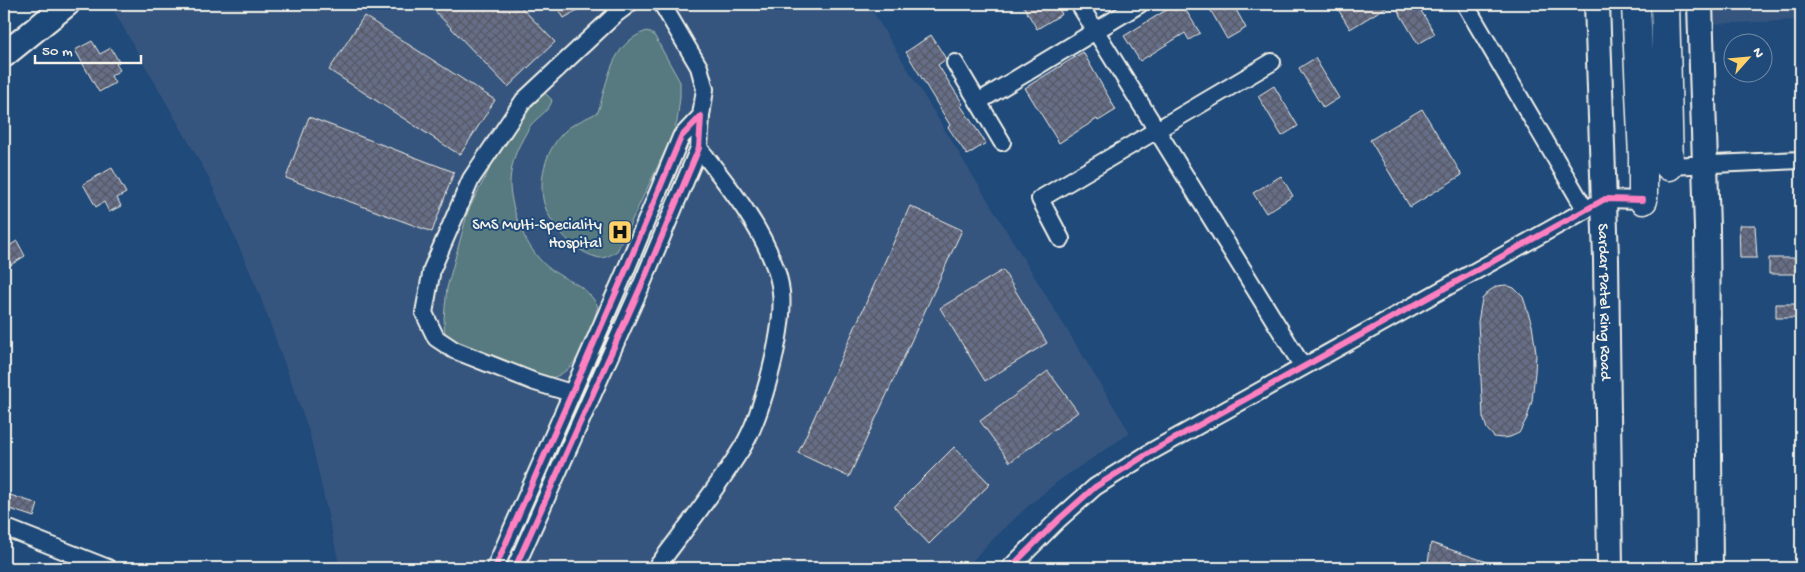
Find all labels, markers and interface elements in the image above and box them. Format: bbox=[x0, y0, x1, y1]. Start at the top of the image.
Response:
scale bar bbox=[35, 32, 141, 64]
north arrow bbox=[1722, 32, 1772, 82]
text: 50 m bbox=[42, 43, 73, 61]
text: N bbox=[1748, 45, 1767, 61]
place label: SMS Multi-Speciality Hospital bbox=[472, 217, 602, 254]
hospital icon: SMS Multi-Speciality Hospital bbox=[607, 219, 633, 245]
street label: Sardar Patel Ring Road bbox=[1592, 223, 1614, 382]

